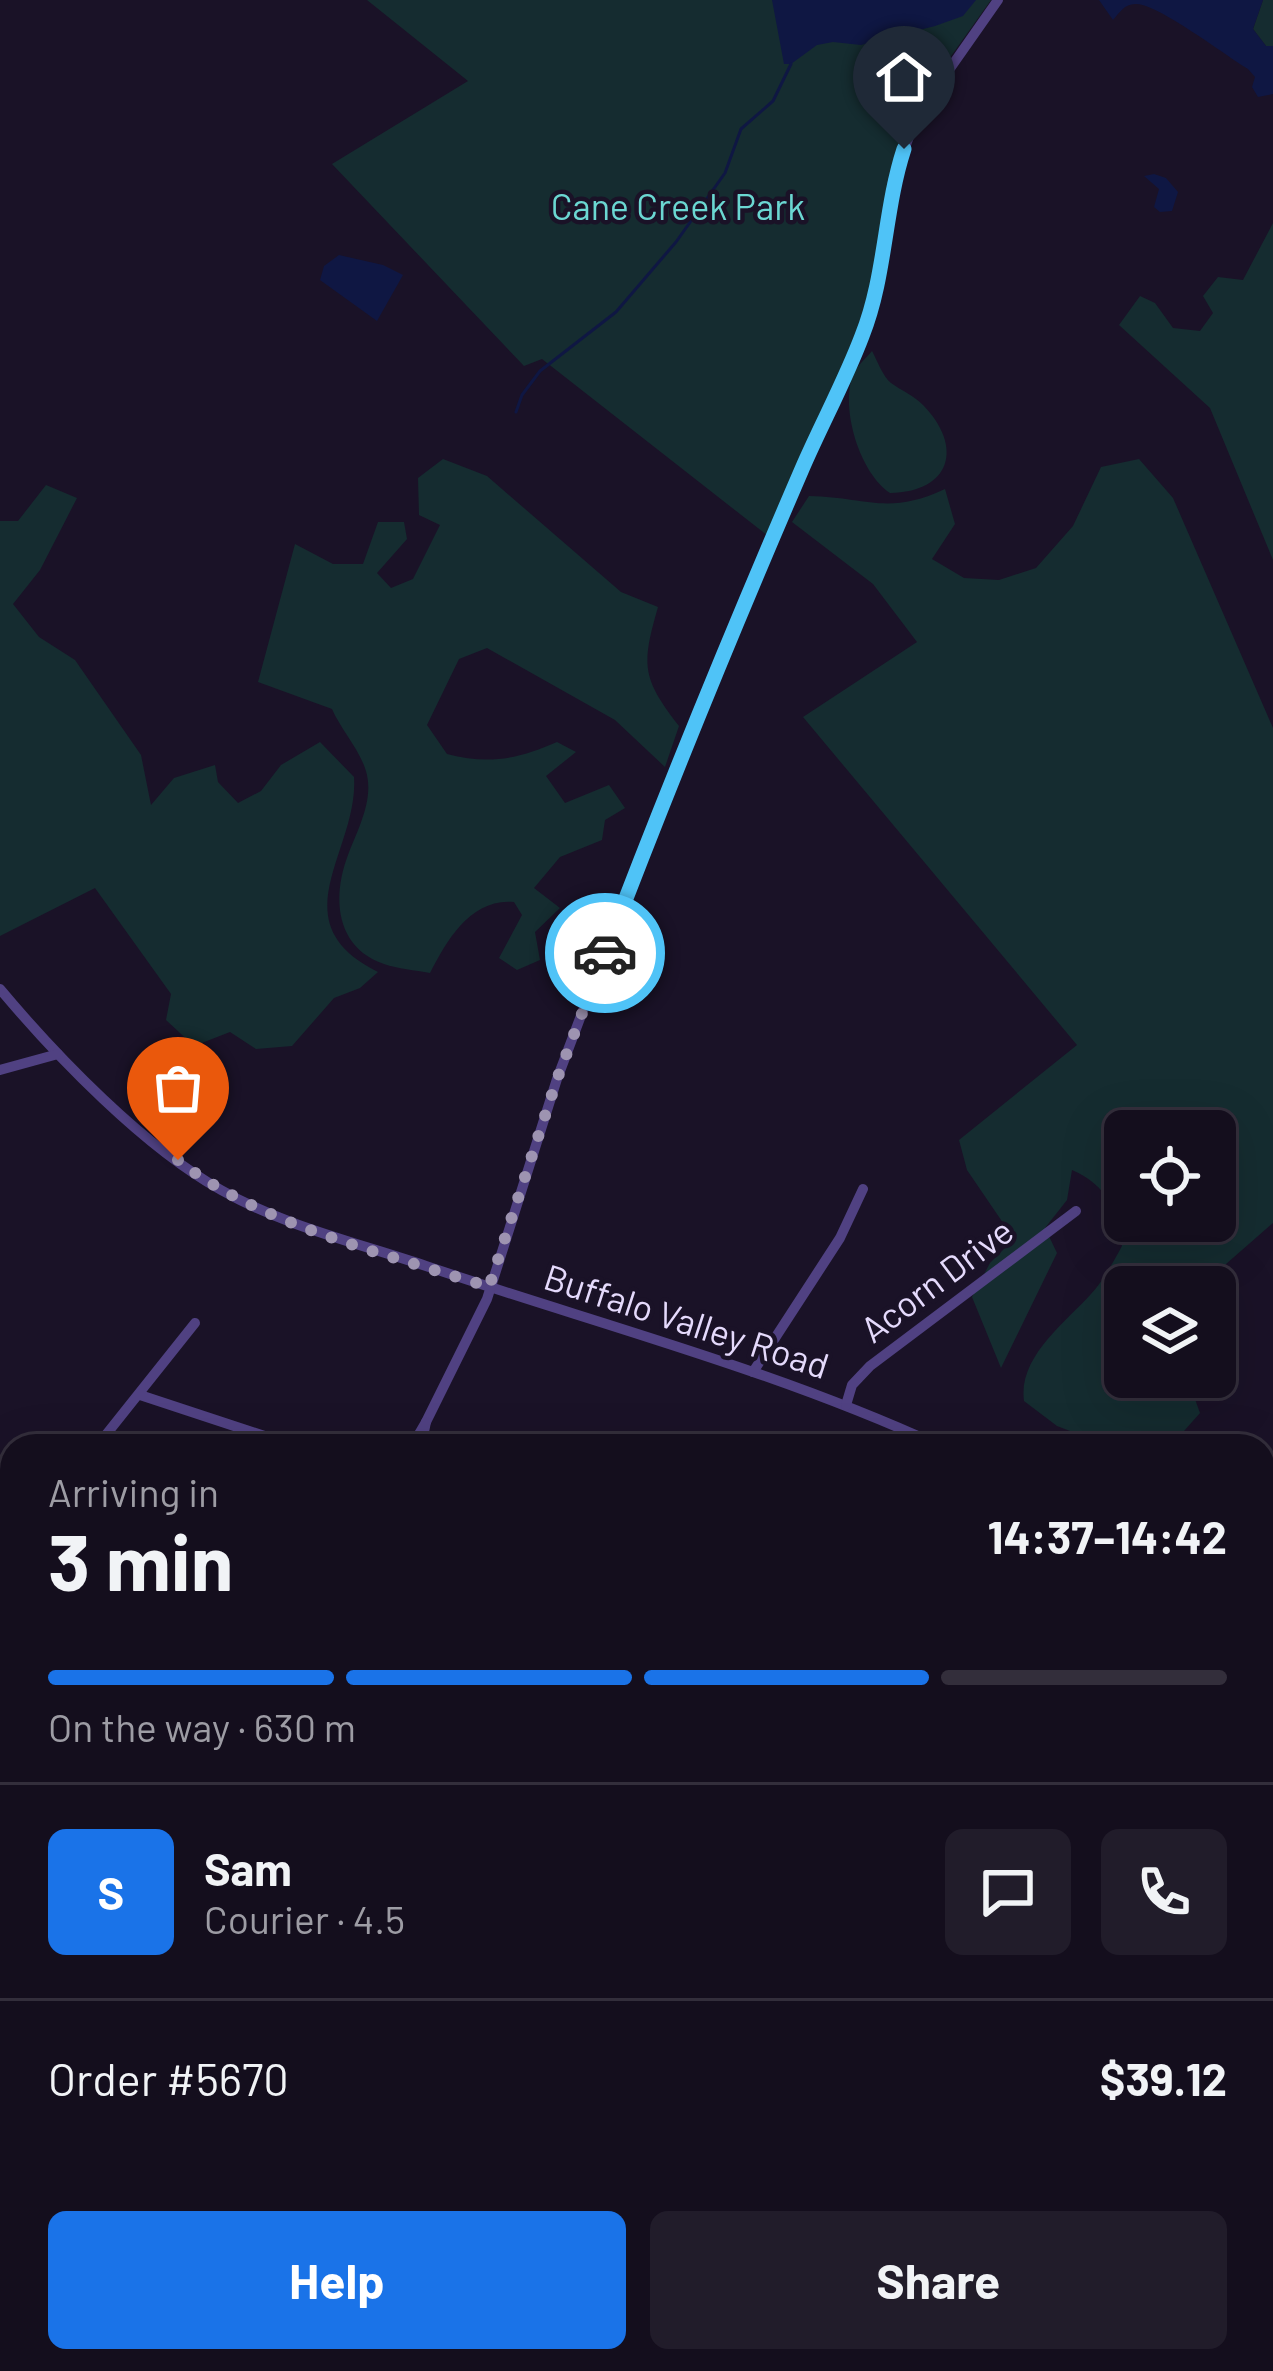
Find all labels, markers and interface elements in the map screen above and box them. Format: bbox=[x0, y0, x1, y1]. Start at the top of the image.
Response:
pin bbox=[853, 26, 955, 149]
icon: home bbox=[871, 44, 937, 110]
park label: Cane Creek Park bbox=[551, 184, 805, 227]
courier bbox=[545, 893, 665, 1013]
icon: car bbox=[572, 920, 638, 986]
pin bbox=[127, 1037, 229, 1160]
icon: bag bbox=[145, 1055, 211, 1121]
map controls bbox=[1104, 1110, 1236, 1398]
button: locate bbox=[1104, 1110, 1236, 1242]
street label: Acorn Drive bbox=[851, 1208, 1021, 1350]
street label: Buffalo Valley Road bbox=[539, 1254, 835, 1386]
button: layers bbox=[1104, 1266, 1236, 1398]
text: Arriving in bbox=[48, 1468, 219, 1515]
text: 14:37–14:42 bbox=[987, 1509, 1227, 1563]
text: 3 min bbox=[48, 1513, 233, 1607]
text: On the way · 630 m bbox=[48, 1703, 356, 1750]
button: chat bbox=[945, 1829, 1071, 1955]
button: phone bbox=[1101, 1829, 1227, 1955]
text: Sam bbox=[204, 1841, 292, 1895]
text: S bbox=[98, 1865, 124, 1919]
text: Courier · 4.5 bbox=[204, 1895, 405, 1942]
text: Order #5670 bbox=[48, 2051, 289, 2105]
text: $39.12 bbox=[1100, 2051, 1227, 2105]
button: Help bbox=[48, 2211, 626, 2349]
button: Share bbox=[650, 2211, 1227, 2349]

